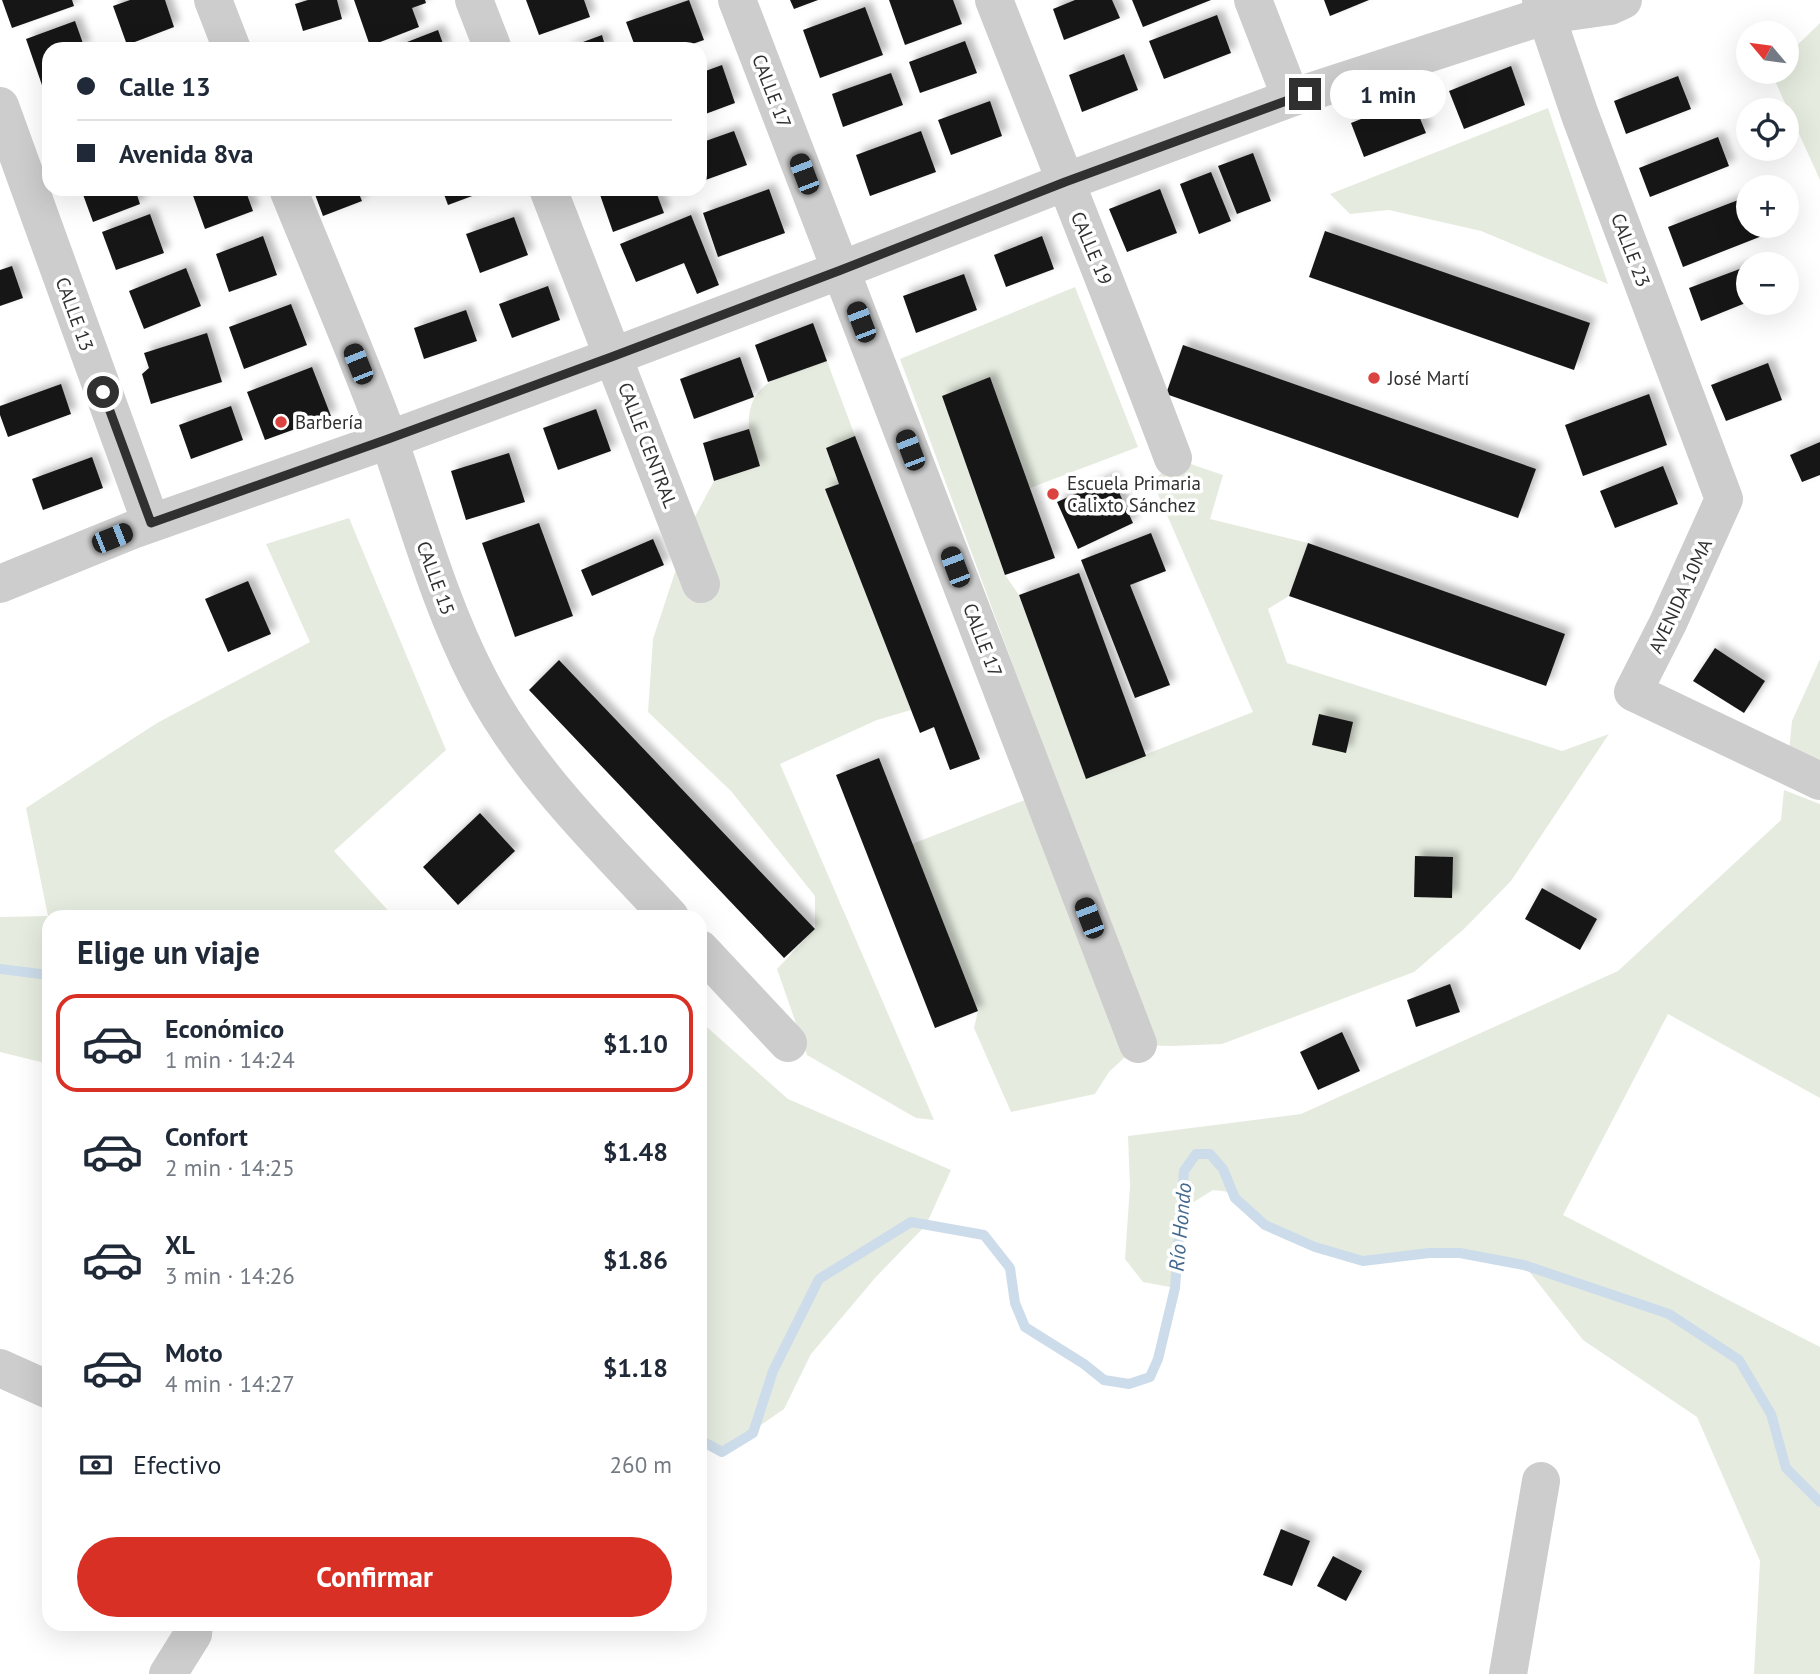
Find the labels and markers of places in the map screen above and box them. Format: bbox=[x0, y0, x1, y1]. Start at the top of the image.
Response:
place label: José Martí bbox=[1387, 366, 1469, 390]
marker: José Martí bbox=[1366, 370, 1382, 386]
place label: Barbería bbox=[295, 410, 363, 434]
marker: Barbería bbox=[273, 414, 289, 430]
place label: Escuela Primaria Calixto Sánchez bbox=[1067, 471, 1201, 517]
marker: Escuela Primaria Calixto Sánchez bbox=[1045, 486, 1061, 502]

